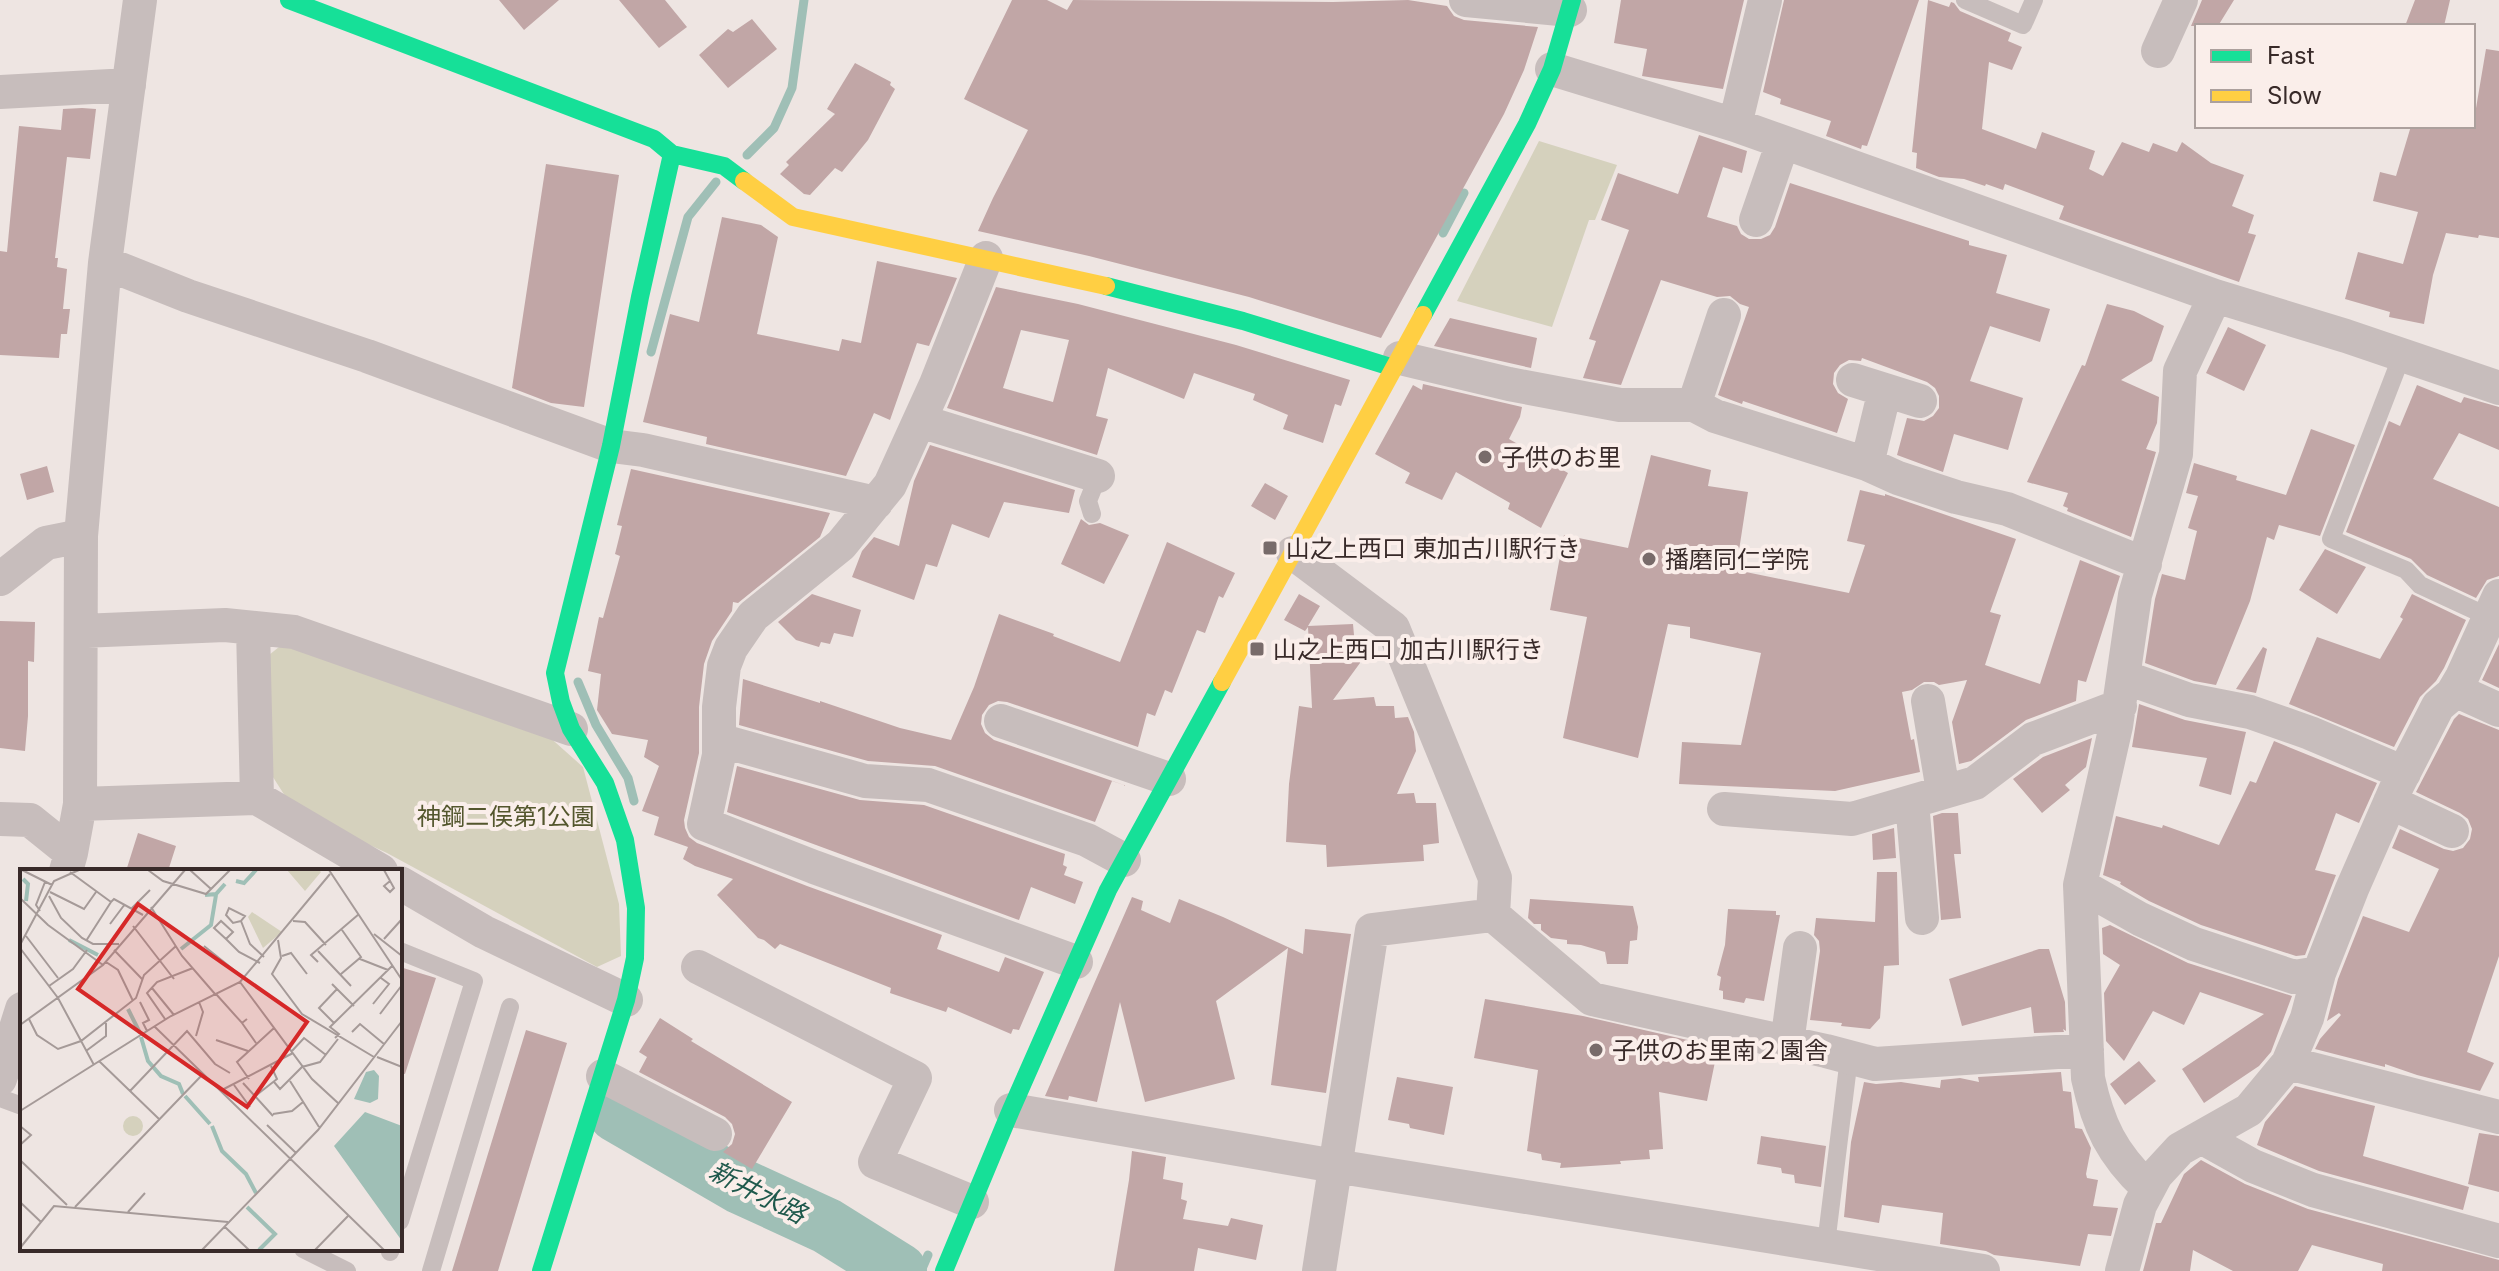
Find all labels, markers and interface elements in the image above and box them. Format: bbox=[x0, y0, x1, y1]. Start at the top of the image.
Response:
legend bbox=[2195, 24, 2475, 128]
text: Fast bbox=[2267, 41, 2315, 70]
text: Slow bbox=[2267, 81, 2322, 110]
place label: 子供のお里 bbox=[1501, 443, 1621, 472]
marker: 子供のお里 bbox=[1476, 448, 1494, 466]
place label: 山之上西口 東加古川駅行き bbox=[1286, 534, 1581, 563]
marker: 山之上西口 東加古川駅行き bbox=[1261, 539, 1279, 557]
place label: 播磨同仁学院 bbox=[1665, 545, 1809, 574]
marker: 播磨同仁学院 bbox=[1640, 550, 1658, 568]
place label: 山之上西口 加古川駅行き bbox=[1273, 635, 1544, 664]
marker: 山之上西口 加古川駅行き bbox=[1248, 640, 1266, 658]
park label: 神鋼二俣第1公園 bbox=[417, 802, 595, 831]
inset map bbox=[20, 869, 402, 1251]
place label: 子供のお里南２園舎 bbox=[1612, 1036, 1828, 1065]
marker: 子供のお里南２園舎 bbox=[1587, 1041, 1605, 1059]
water label: 新井水路 bbox=[705, 1155, 813, 1230]

